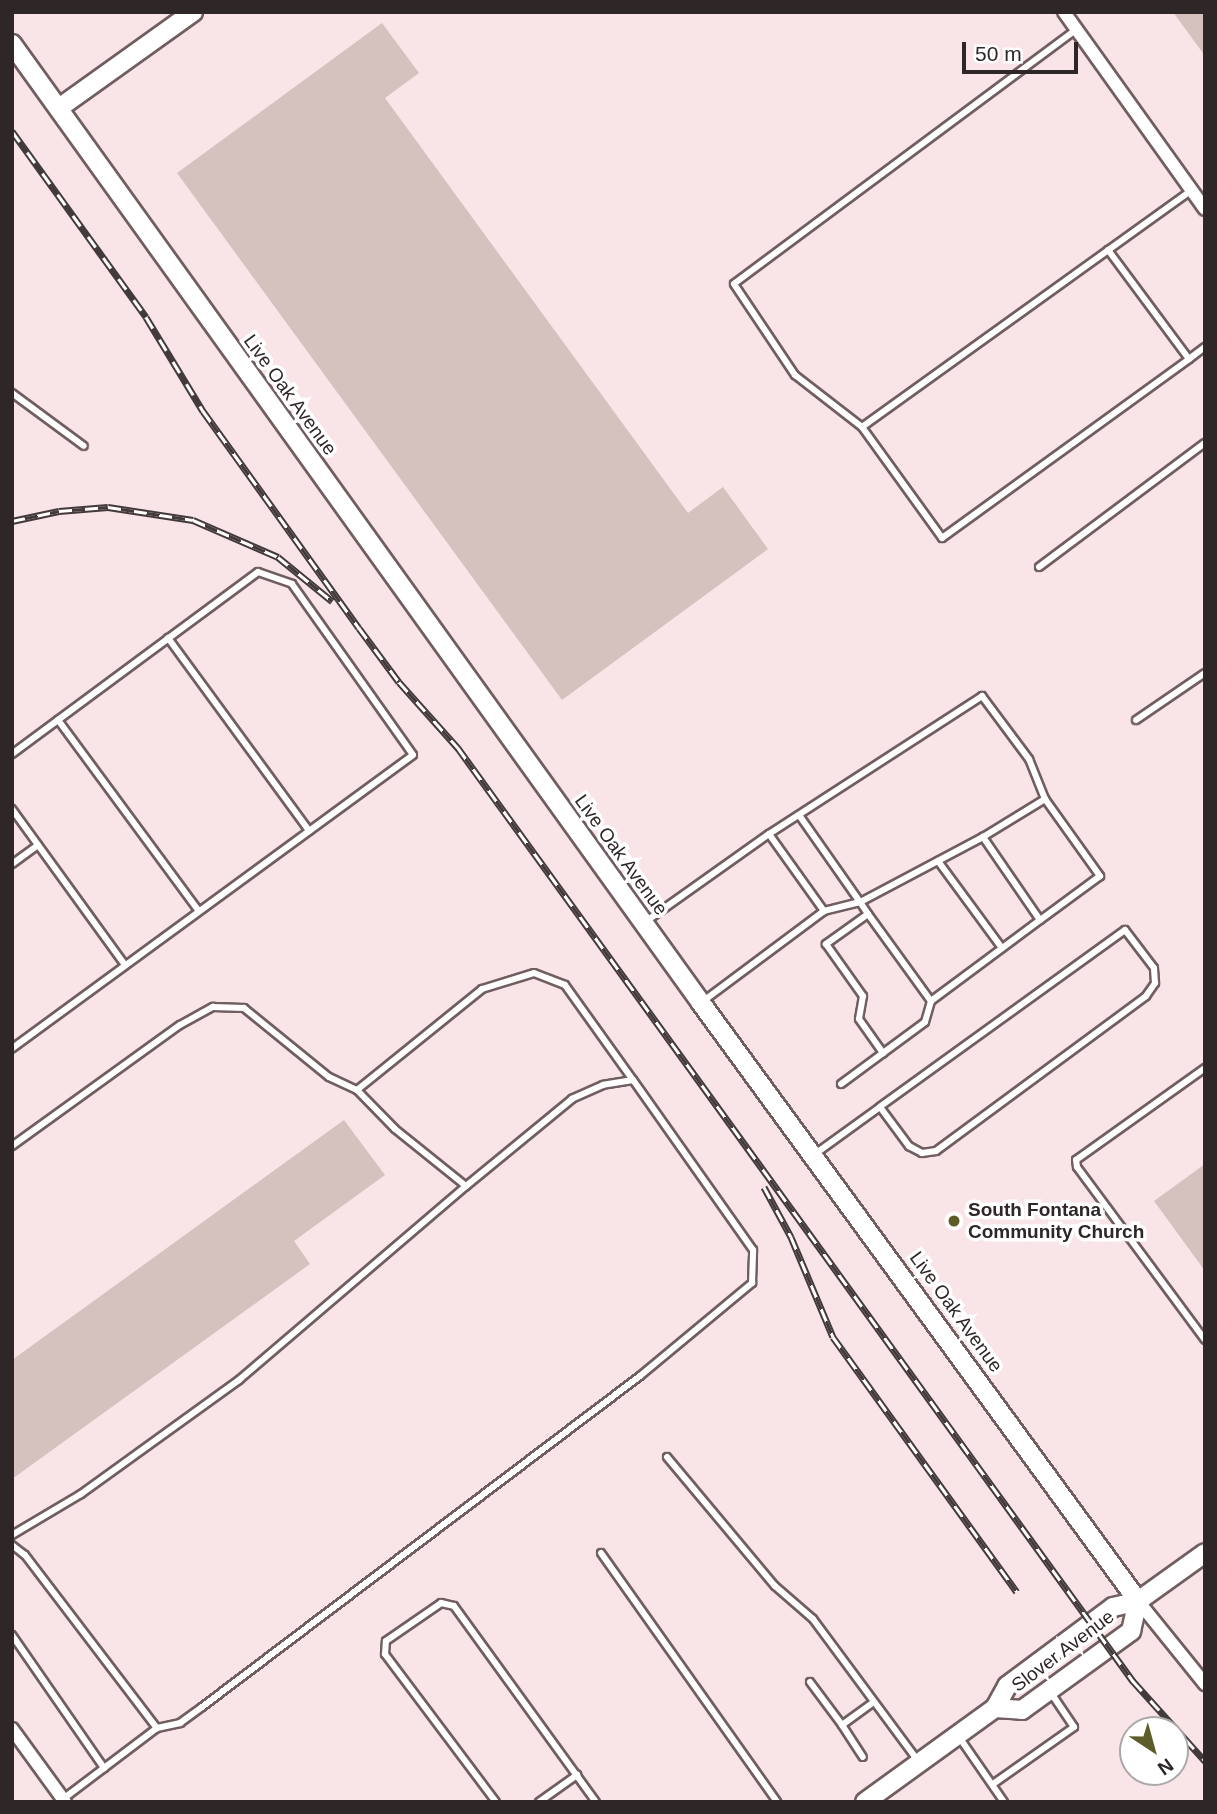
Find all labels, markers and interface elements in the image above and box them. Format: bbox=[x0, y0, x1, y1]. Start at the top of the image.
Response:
scale bar bbox=[965, 28, 1080, 72]
text: 50 m bbox=[975, 42, 1022, 65]
street label: Live Oak Avenue bbox=[238, 330, 342, 460]
street label: Live Oak Avenue bbox=[569, 790, 673, 920]
place label: South Fontana Community Church bbox=[968, 1199, 1144, 1243]
marker: South Fontana Community Church bbox=[946, 1213, 962, 1229]
street label: Live Oak Avenue bbox=[904, 1247, 1008, 1377]
street label: Slover Avenue bbox=[1007, 1605, 1119, 1697]
north arrow bbox=[1119, 1716, 1189, 1786]
text: N bbox=[1154, 1754, 1177, 1779]

